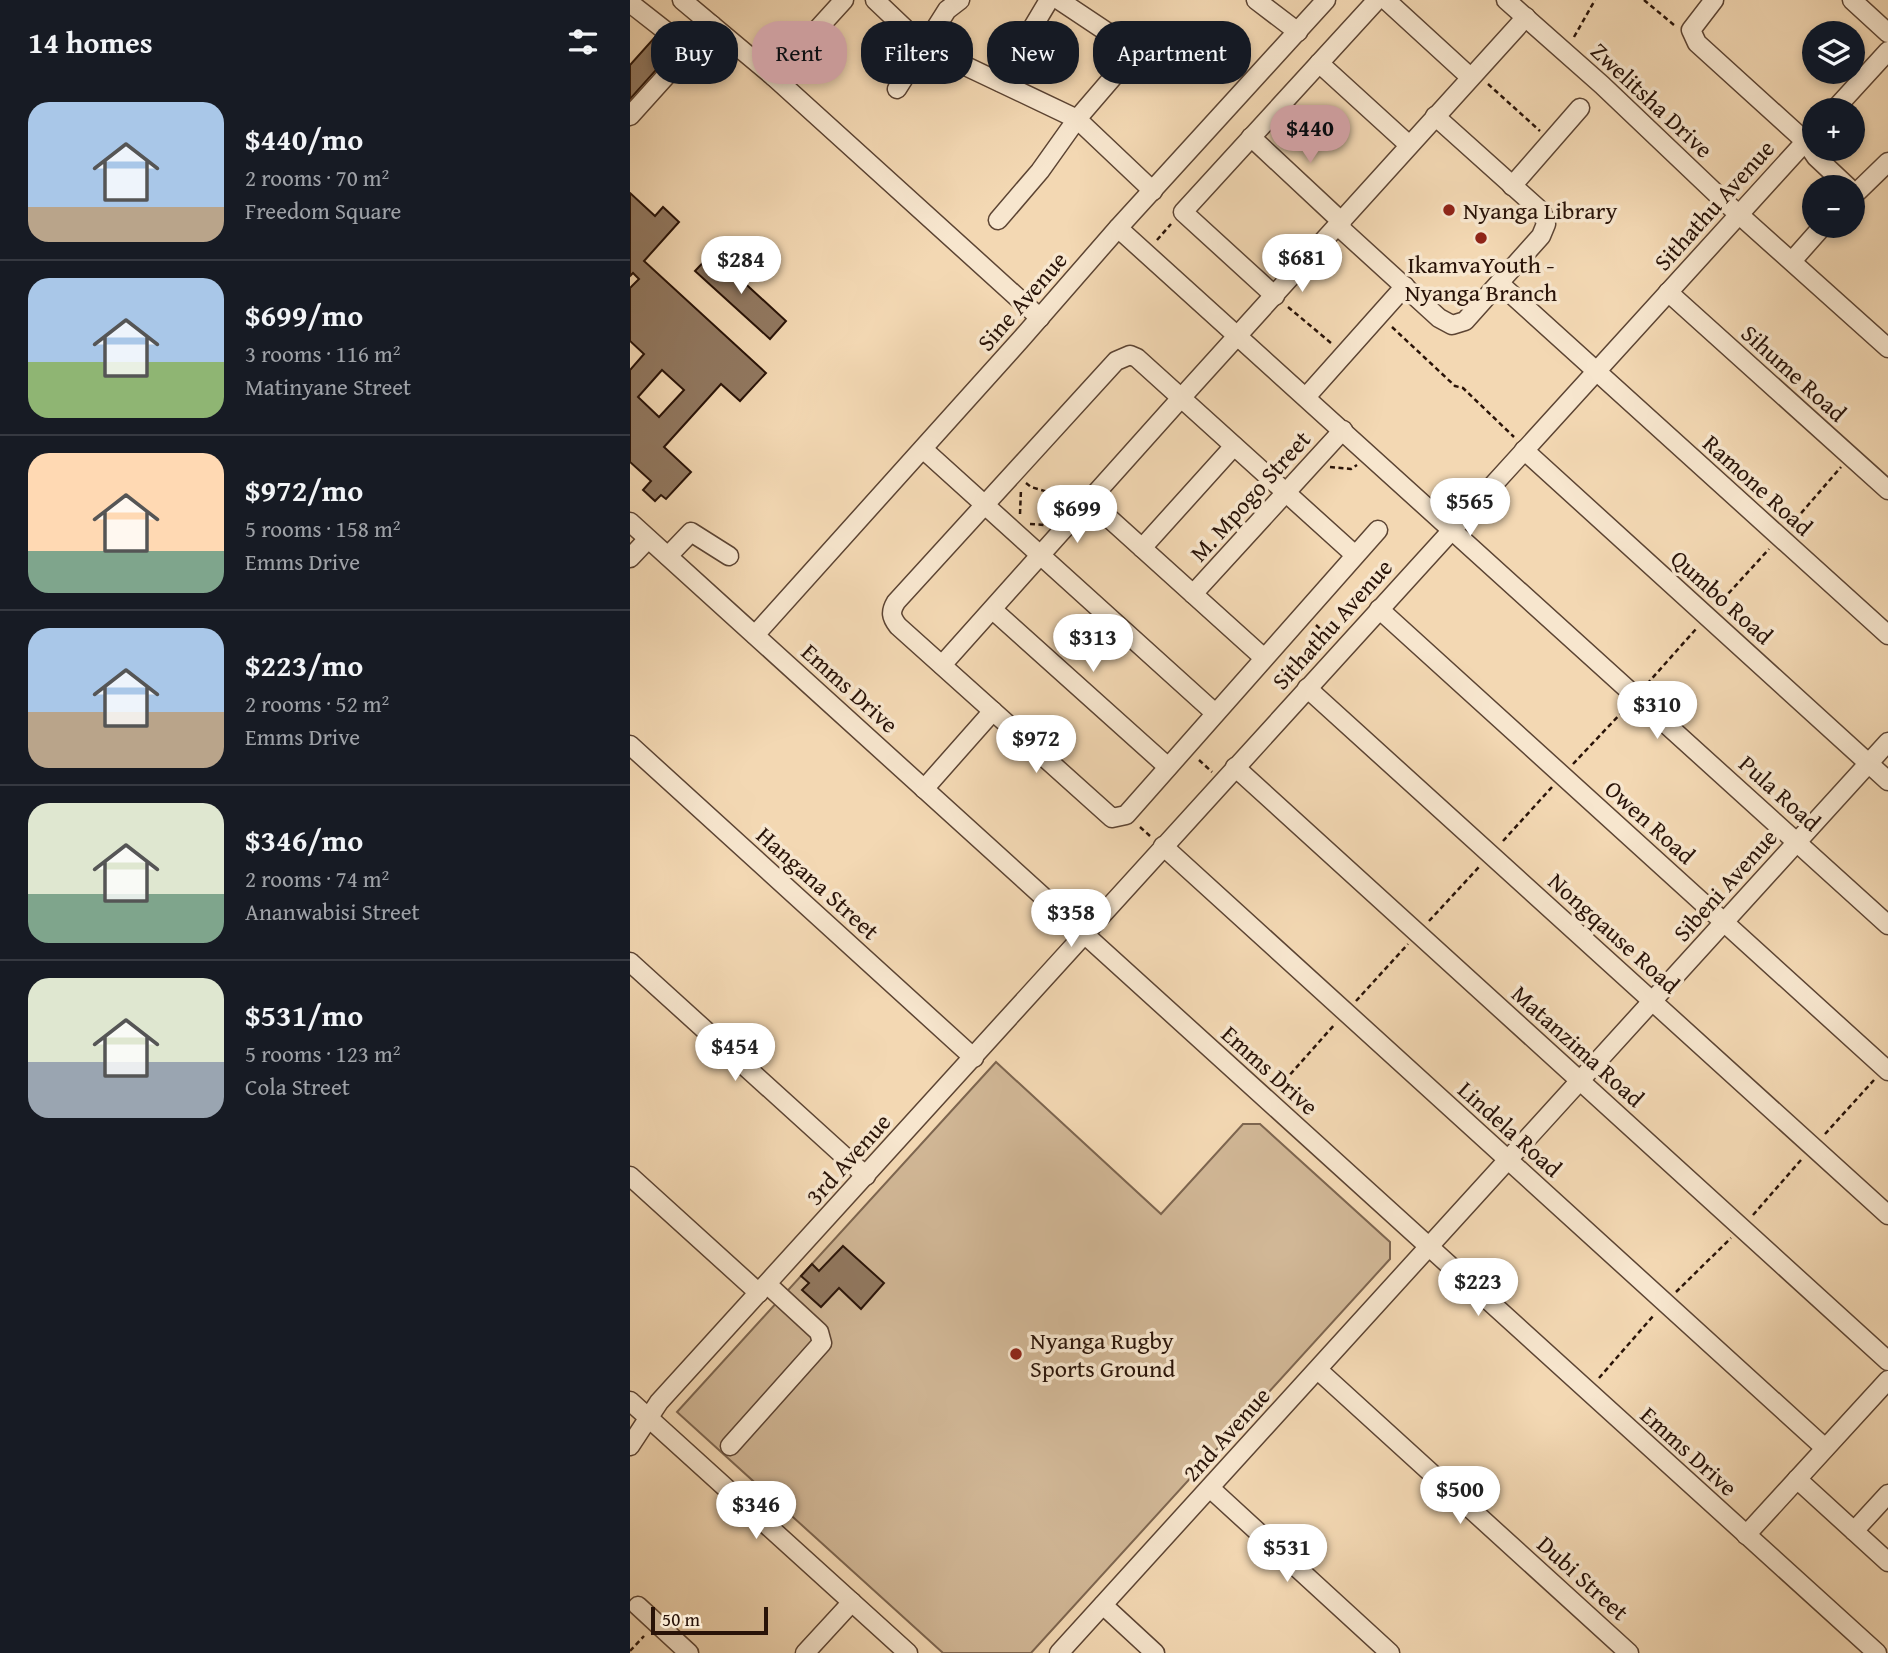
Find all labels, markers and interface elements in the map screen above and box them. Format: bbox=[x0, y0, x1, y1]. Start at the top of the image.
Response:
text: 14 homes bbox=[28, 20, 153, 64]
chip: Buy bbox=[651, 21, 738, 84]
chip: Rent bbox=[752, 21, 847, 84]
chip: Filters bbox=[861, 21, 973, 84]
chip: New bbox=[987, 21, 1079, 84]
chip: Apartment bbox=[1093, 21, 1251, 84]
map controls bbox=[1802, 21, 1865, 238]
button: layers bbox=[1802, 21, 1865, 84]
icon: filters bbox=[564, 23, 602, 61]
street label: Zwelitsha Drive bbox=[1583, 34, 1721, 166]
button: + bbox=[1802, 98, 1865, 161]
pin: $440 bbox=[1269, 106, 1351, 165]
text: $440 bbox=[1286, 111, 1334, 144]
text: $440/mo bbox=[245, 117, 363, 161]
icon: home bbox=[84, 130, 168, 214]
street label: Sithathu Avenue bbox=[1646, 132, 1782, 278]
text: 2 rooms · 70 m² bbox=[245, 161, 389, 194]
button: − bbox=[1802, 175, 1865, 238]
place label: Nyanga Library bbox=[1463, 193, 1617, 228]
text: Freedom Square bbox=[245, 194, 401, 227]
marker: Nyanga Library bbox=[1441, 202, 1457, 218]
marker: IkamvaYouth - Nyanga Branch bbox=[1473, 230, 1489, 246]
pin: $681 bbox=[1261, 234, 1343, 294]
pin: $284 bbox=[700, 236, 782, 296]
text: $681 bbox=[1278, 240, 1326, 273]
text: $284 bbox=[717, 242, 765, 275]
street label: Sine Avenue bbox=[969, 243, 1075, 359]
place label: IkamvaYouth - Nyanga Branch bbox=[1405, 247, 1558, 310]
text: $699/mo bbox=[245, 293, 363, 337]
icon: home bbox=[84, 306, 168, 390]
street label: Sihume Road bbox=[1734, 316, 1855, 430]
text: 3 rooms · 116 m² bbox=[245, 337, 400, 370]
text: Matinyane Street bbox=[245, 370, 411, 403]
street label: M. Mpogo Street bbox=[1182, 422, 1319, 569]
street label: Ramone Road bbox=[1695, 426, 1821, 544]
text: $972/mo bbox=[245, 468, 363, 512]
pin: $565 bbox=[1429, 478, 1511, 538]
icon: home bbox=[84, 481, 168, 565]
text: $565 bbox=[1446, 484, 1494, 517]
pin: $699 bbox=[1036, 486, 1118, 545]
text: $699 bbox=[1053, 491, 1101, 524]
text: 5 rooms · 158 m² bbox=[245, 512, 400, 545]
street label: Qumbo Road bbox=[1663, 541, 1781, 653]
text: Emms Drive bbox=[245, 545, 360, 578]
street label: Sithathu Avenue bbox=[1264, 551, 1400, 697]
pin: $313 bbox=[1052, 614, 1134, 674]
text: $313 bbox=[1069, 620, 1117, 653]
street label: Emms Drive bbox=[794, 635, 906, 741]
text: $223/mo bbox=[245, 643, 363, 687]
icon: home bbox=[84, 656, 168, 740]
pin: $310 bbox=[1616, 682, 1698, 741]
text: 2 rooms · 52 m² bbox=[245, 687, 389, 720]
text: $310 bbox=[1633, 687, 1681, 720]
pin: $972 bbox=[995, 716, 1077, 775]
text: Emms Drive bbox=[245, 720, 360, 753]
text: $972 bbox=[1012, 721, 1060, 754]
street label: Pula Road bbox=[1731, 747, 1829, 839]
street label: Owen Road bbox=[1597, 772, 1703, 872]
text: $346/mo bbox=[245, 818, 363, 862]
street label: Hangana Street bbox=[749, 818, 888, 948]
street label: Sibeni Avenue bbox=[1665, 821, 1785, 949]
icon: home bbox=[84, 831, 168, 915]
text: 2 rooms · 74 m² bbox=[245, 862, 389, 895]
street label: Nongqause Road bbox=[1540, 864, 1688, 1002]
pin: $358 bbox=[1030, 890, 1112, 949]
text: Ananwabisi Street bbox=[245, 895, 420, 928]
text: $358 bbox=[1047, 895, 1095, 928]
street label: Matanzima Road bbox=[1504, 977, 1652, 1115]
text: $531/mo bbox=[245, 993, 363, 1037]
icon: home bbox=[84, 1006, 168, 1090]
street label: Emms Drive bbox=[1214, 1017, 1326, 1123]
pin: $454 bbox=[694, 1024, 776, 1083]
text: $454 bbox=[711, 1029, 759, 1062]
text: 5 rooms · 123 m² bbox=[245, 1037, 400, 1070]
text: Cola Street bbox=[245, 1070, 350, 1103]
street label: Lindela Road bbox=[1450, 1073, 1570, 1185]
street label: 3rd Avenue bbox=[797, 1105, 899, 1213]
pin: $223 bbox=[1437, 1258, 1519, 1318]
text: $223 bbox=[1454, 1264, 1502, 1297]
place label: Nyanga Rugby Sports Ground bbox=[1030, 1323, 1175, 1386]
marker: Nyanga Rugby Sports Ground bbox=[1008, 1346, 1024, 1362]
street label: 2nd Avenue bbox=[1174, 1379, 1278, 1489]
street label: Emms Drive bbox=[1633, 1398, 1745, 1504]
pin: $500 bbox=[1419, 1466, 1501, 1526]
text: $500 bbox=[1436, 1472, 1484, 1505]
pin: $346 bbox=[715, 1482, 797, 1541]
text: $346 bbox=[732, 1487, 780, 1520]
pin: $531 bbox=[1246, 1524, 1328, 1584]
street label: Dubi Street bbox=[1529, 1527, 1637, 1629]
text: $531 bbox=[1263, 1530, 1311, 1563]
scale bar bbox=[651, 1604, 768, 1636]
text: 50 m bbox=[662, 1605, 700, 1633]

